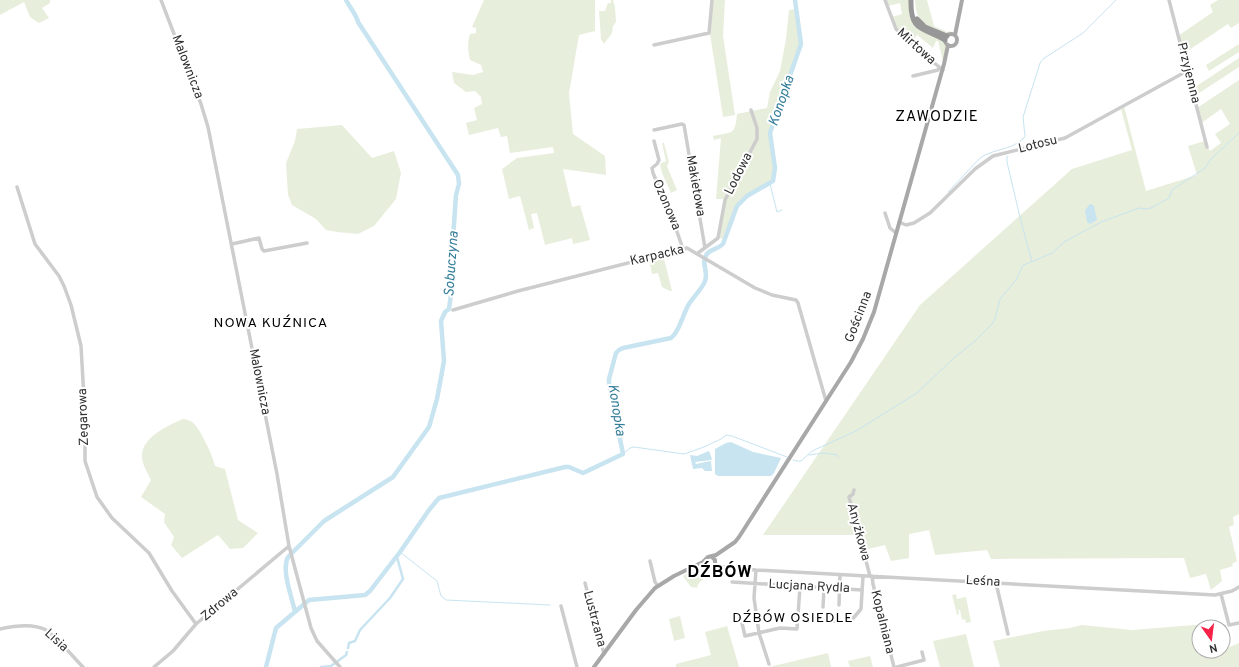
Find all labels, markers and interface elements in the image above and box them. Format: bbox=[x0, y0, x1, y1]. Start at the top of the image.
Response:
street label: Mirtowa bbox=[893, 25, 939, 69]
street label: Malownicza bbox=[168, 33, 206, 101]
street label: Przyjemna bbox=[1173, 41, 1203, 105]
water label: Konopka bbox=[765, 73, 799, 129]
district label: ZAWODZIE bbox=[895, 108, 979, 127]
street label: Lotosu bbox=[1017, 132, 1059, 158]
street label: Lodowa bbox=[722, 150, 756, 198]
street label: Makietowa bbox=[682, 154, 708, 218]
street label: Ozonowa bbox=[648, 177, 684, 233]
water label: Sobuczyna bbox=[441, 230, 463, 297]
street label: Karpacka bbox=[628, 242, 686, 270]
street label: Gościnna bbox=[842, 289, 876, 345]
district label: NOWA KUŹNICA bbox=[214, 314, 328, 332]
street label: Malownicza bbox=[245, 348, 273, 416]
water label: Konopka bbox=[604, 383, 629, 438]
street label: Zegarowa bbox=[75, 388, 93, 446]
street label: Anyżkowa bbox=[843, 501, 873, 563]
district label: DŹBÓW bbox=[687, 561, 753, 584]
street label: Leśna bbox=[965, 573, 1001, 591]
street label: Lucjana Rydla bbox=[768, 577, 850, 597]
street label: Zdrowa bbox=[198, 585, 242, 625]
street label: Kopalniana bbox=[866, 588, 898, 656]
street label: Lustrzana bbox=[579, 589, 609, 649]
district label: DŹBÓW OSIEDLE bbox=[732, 609, 854, 627]
north arrow bbox=[1191, 619, 1231, 659]
street label: Lisia bbox=[41, 626, 71, 656]
text: N bbox=[1208, 640, 1219, 655]

